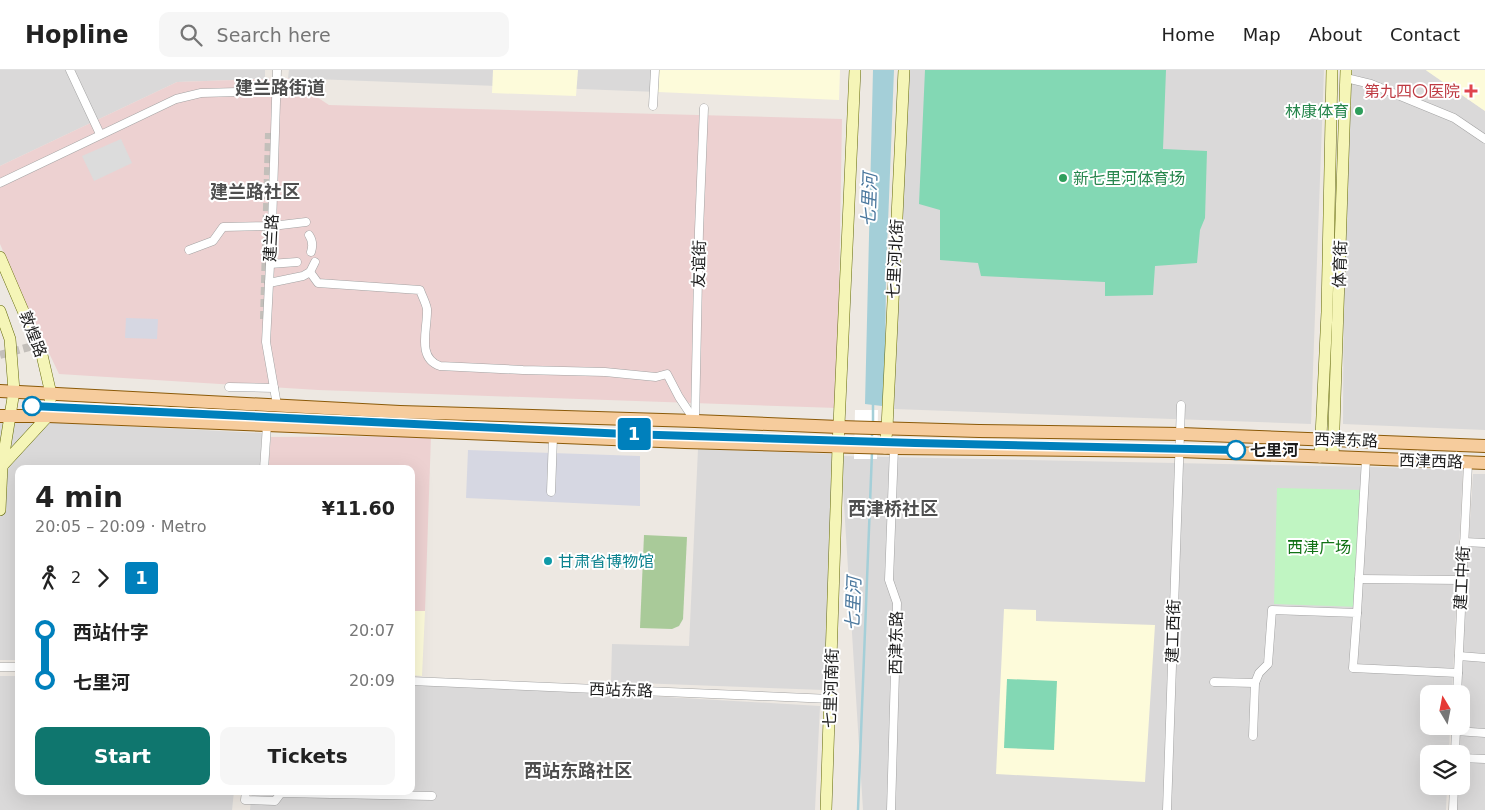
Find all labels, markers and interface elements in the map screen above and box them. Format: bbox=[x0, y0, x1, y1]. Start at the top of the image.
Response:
search box bbox=[159, 12, 509, 57]
text: Hopline bbox=[25, 21, 129, 49]
icon: search bbox=[177, 21, 205, 49]
text: Search here bbox=[217, 24, 331, 46]
text: Home bbox=[1162, 24, 1215, 45]
text: Map bbox=[1243, 24, 1281, 45]
text: About bbox=[1309, 24, 1362, 45]
text: Contact bbox=[1390, 24, 1460, 45]
district label: 建兰路街道 bbox=[235, 77, 325, 98]
place label: 第九四〇医院 bbox=[1364, 82, 1460, 101]
marker: 第九四〇医院 bbox=[1464, 84, 1478, 98]
place label: 林康体育 bbox=[1285, 102, 1349, 121]
marker: 林康体育 bbox=[1353, 105, 1365, 117]
place label: 新七里河体育场 bbox=[1073, 169, 1185, 188]
water label: 七里河 bbox=[858, 170, 881, 227]
marker: 新七里河体育场 bbox=[1057, 172, 1069, 184]
district label: 建兰路社区 bbox=[210, 181, 300, 202]
street label: 建兰路 bbox=[260, 214, 282, 262]
street label: 七里河北街 bbox=[883, 219, 907, 299]
street label: 友谊街 bbox=[689, 240, 709, 288]
street label: 体育街 bbox=[1330, 240, 1350, 288]
street label: 敦煌路 bbox=[16, 308, 50, 360]
unlabelled marker bbox=[22, 396, 42, 416]
line badge: 1 bbox=[618, 418, 650, 450]
text: 1 bbox=[628, 423, 640, 444]
street label: 西津东路 bbox=[1314, 429, 1378, 451]
marker: 七里河 bbox=[1226, 440, 1246, 460]
place label: 七里河 bbox=[1250, 441, 1298, 460]
street label: 西津西路 bbox=[1399, 450, 1463, 472]
text: 4 min bbox=[35, 481, 123, 514]
text: ¥11.60 bbox=[322, 497, 395, 519]
district label: 西津桥社区 bbox=[848, 498, 938, 519]
text: 20:05 – 20:09 · Metro bbox=[35, 517, 207, 536]
park label: 西津广场 bbox=[1287, 538, 1351, 557]
street label: 建工中街 bbox=[1451, 546, 1473, 610]
place label: 甘肃省博物馆 bbox=[558, 552, 654, 571]
marker: 甘肃省博物馆 bbox=[542, 555, 554, 567]
icon: walk bbox=[35, 564, 63, 592]
icon: forward bbox=[89, 564, 117, 592]
text: 1 bbox=[135, 567, 148, 588]
text: 2 bbox=[71, 568, 81, 587]
water label: 七里河 bbox=[842, 574, 865, 631]
street label: 建工西街 bbox=[1162, 599, 1184, 663]
street label: 西津东路 bbox=[886, 611, 906, 675]
text: 西站什字 bbox=[73, 621, 149, 643]
text: 20:07 bbox=[349, 621, 395, 640]
street label: 七里河南街 bbox=[820, 648, 842, 728]
text: 七里河 bbox=[73, 671, 130, 693]
text: 20:09 bbox=[349, 671, 395, 690]
street label: 西站东路 bbox=[589, 679, 653, 701]
north arrow bbox=[1420, 685, 1470, 735]
map controls bbox=[1420, 685, 1470, 795]
button: Start bbox=[35, 727, 210, 785]
button: Tickets bbox=[220, 727, 395, 785]
button: layers bbox=[1420, 745, 1470, 795]
district label: 西站东路社区 bbox=[524, 760, 632, 781]

